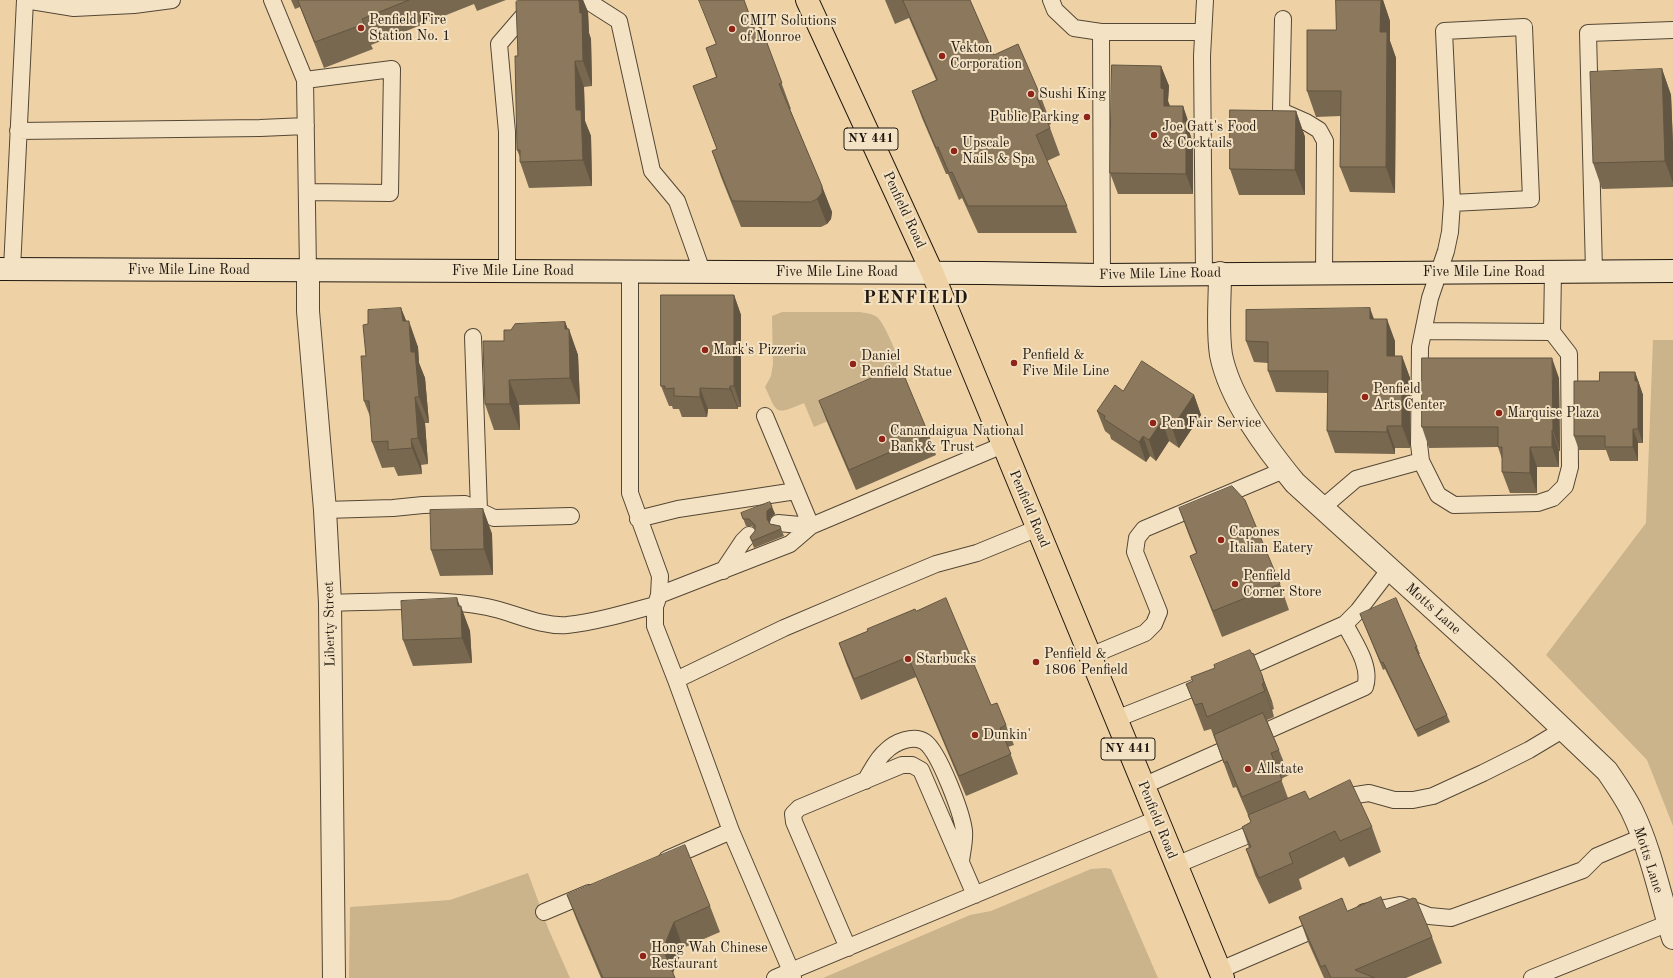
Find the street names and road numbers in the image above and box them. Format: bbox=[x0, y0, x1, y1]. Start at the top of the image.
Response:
road number: NY 441 bbox=[844, 128, 898, 150]
street label: Penfield Road bbox=[879, 169, 929, 251]
street label: Five Mile Line Road bbox=[128, 262, 250, 278]
street label: Five Mile Line Road bbox=[452, 263, 574, 279]
street label: Five Mile Line Road bbox=[776, 264, 898, 280]
street label: Five Mile Line Road bbox=[1423, 264, 1545, 280]
street label: Five Mile Line Road bbox=[1099, 265, 1221, 283]
street label: Penfield Road bbox=[1005, 468, 1053, 550]
street label: Motts Lane bbox=[1402, 580, 1464, 638]
street label: Liberty Street bbox=[321, 581, 339, 667]
road number: NY 441 bbox=[1101, 738, 1155, 760]
street label: Penfield Road bbox=[1134, 778, 1180, 862]
street label: Motts Lane bbox=[1629, 825, 1667, 895]

